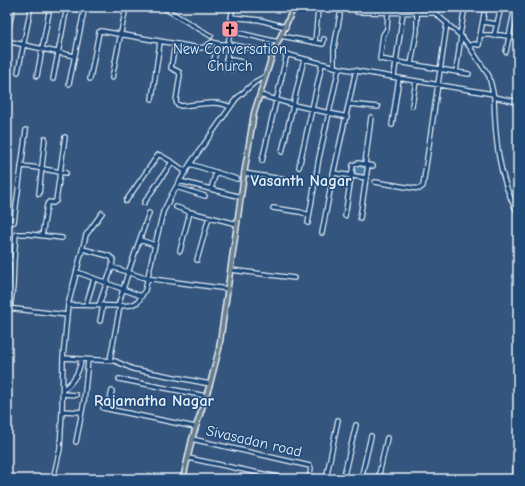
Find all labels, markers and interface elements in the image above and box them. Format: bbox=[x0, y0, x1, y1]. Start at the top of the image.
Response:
church icon: New Conversation Church bbox=[220, 19, 240, 39]
place label: New Conversation Church bbox=[173, 40, 287, 75]
district label: Vasanth Nagar bbox=[250, 172, 352, 190]
district label: Rajamatha Nagar bbox=[94, 392, 215, 410]
street label: Sivasadan road bbox=[204, 421, 304, 461]

